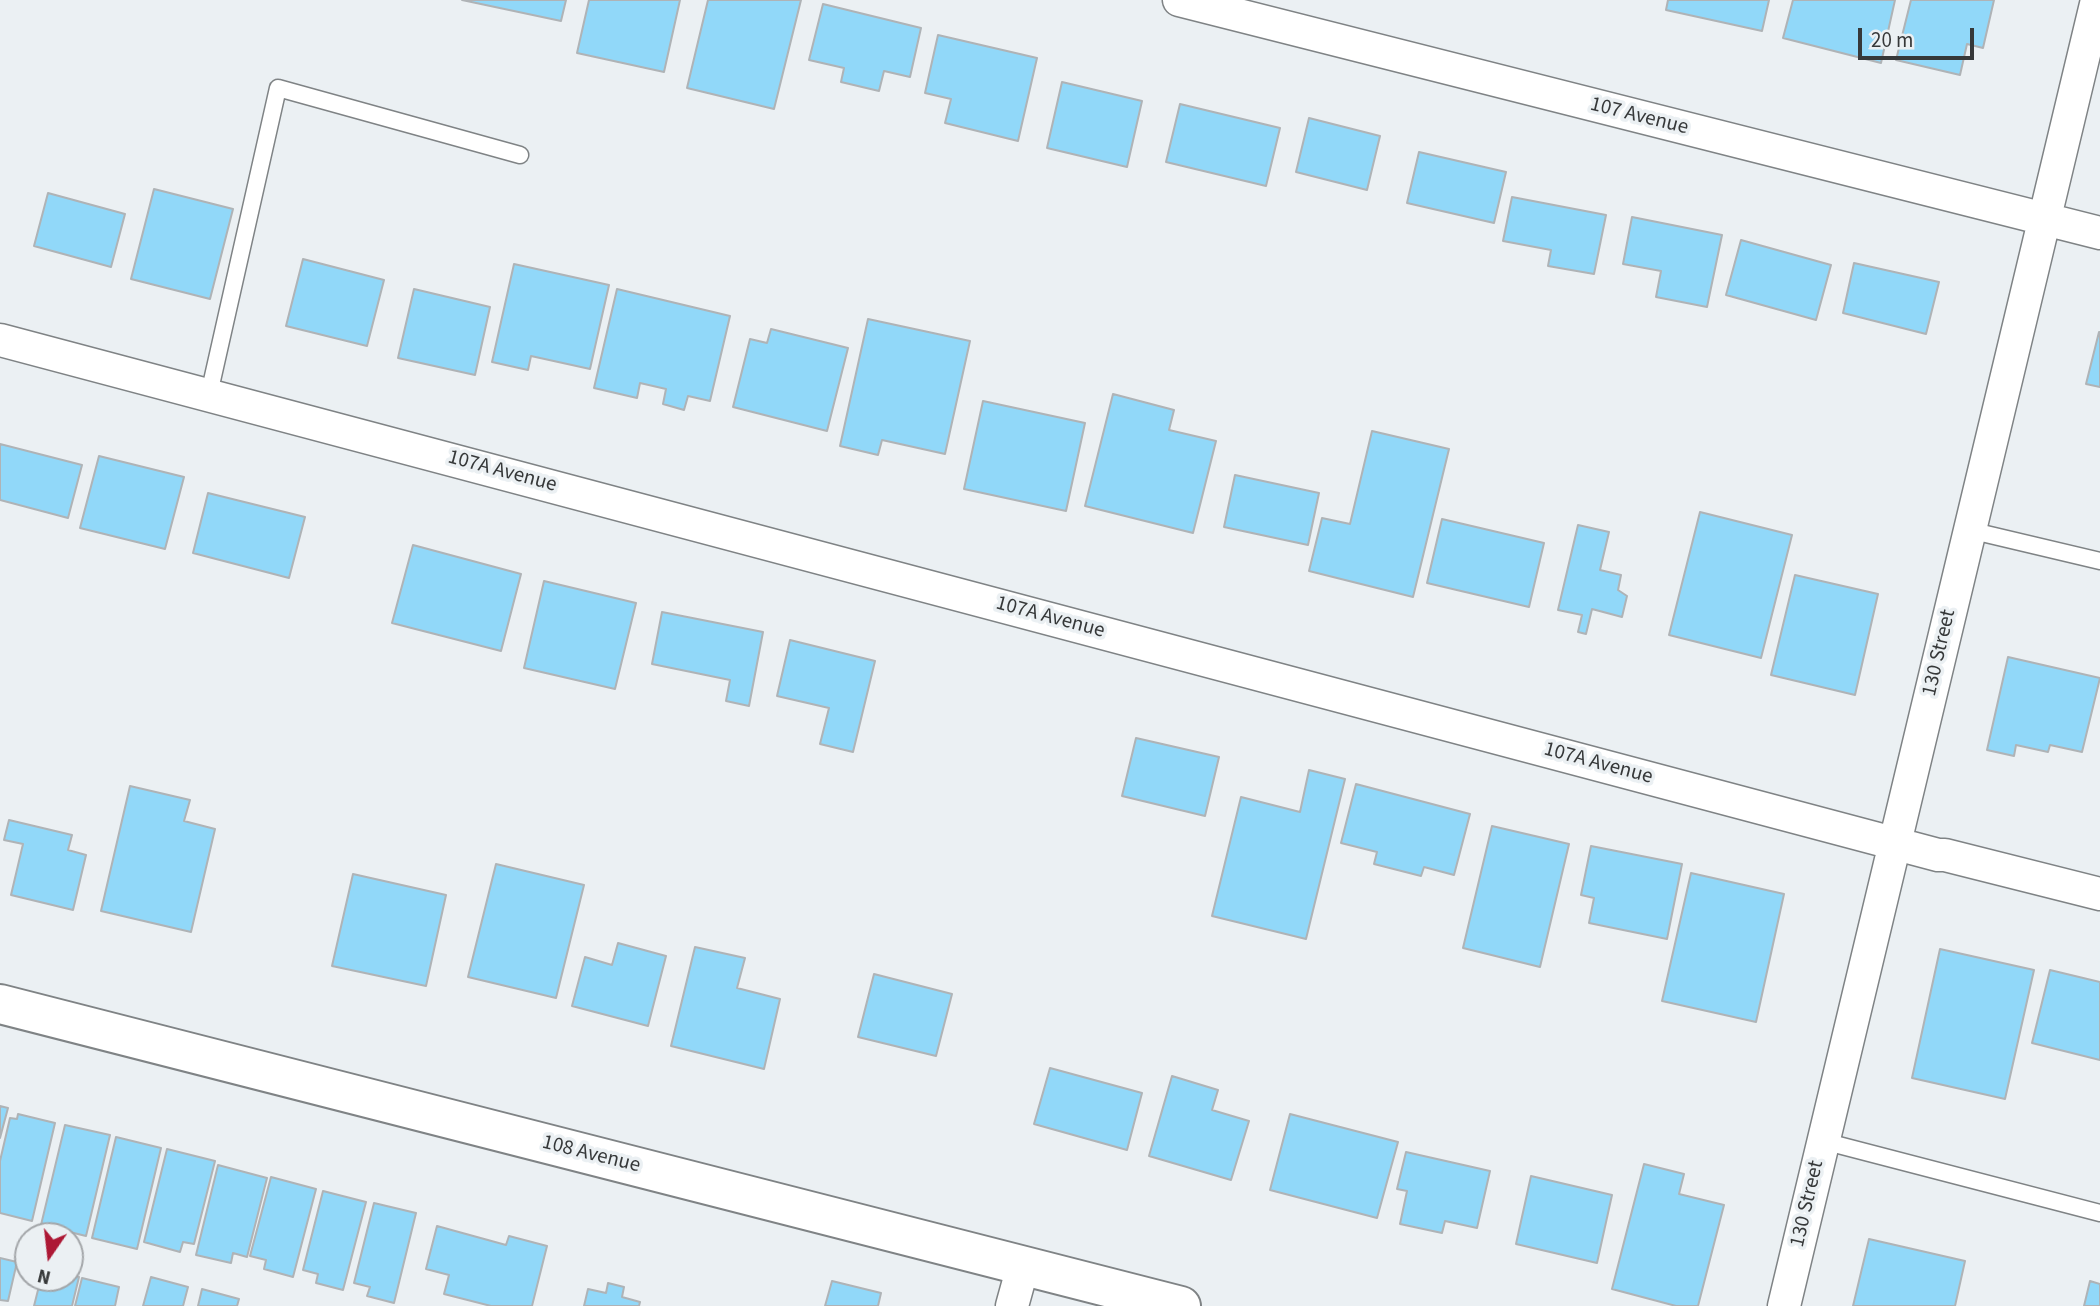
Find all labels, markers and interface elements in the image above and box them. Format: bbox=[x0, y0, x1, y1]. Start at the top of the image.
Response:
scale bar bbox=[1862, 14, 1978, 58]
text: 20 m bbox=[1871, 25, 1913, 55]
street label: 107 Avenue bbox=[1587, 93, 1691, 141]
street label: 107A Avenue bbox=[445, 445, 559, 499]
street label: 107A Avenue bbox=[993, 591, 1107, 645]
street label: 130 Street bbox=[1918, 607, 1962, 699]
street label: 107A Avenue bbox=[1541, 737, 1655, 791]
street label: 108 Avenue bbox=[539, 1131, 643, 1179]
street label: 130 Street bbox=[1786, 1158, 1830, 1250]
north arrow bbox=[14, 1222, 84, 1292]
text: N bbox=[35, 1261, 54, 1291]

